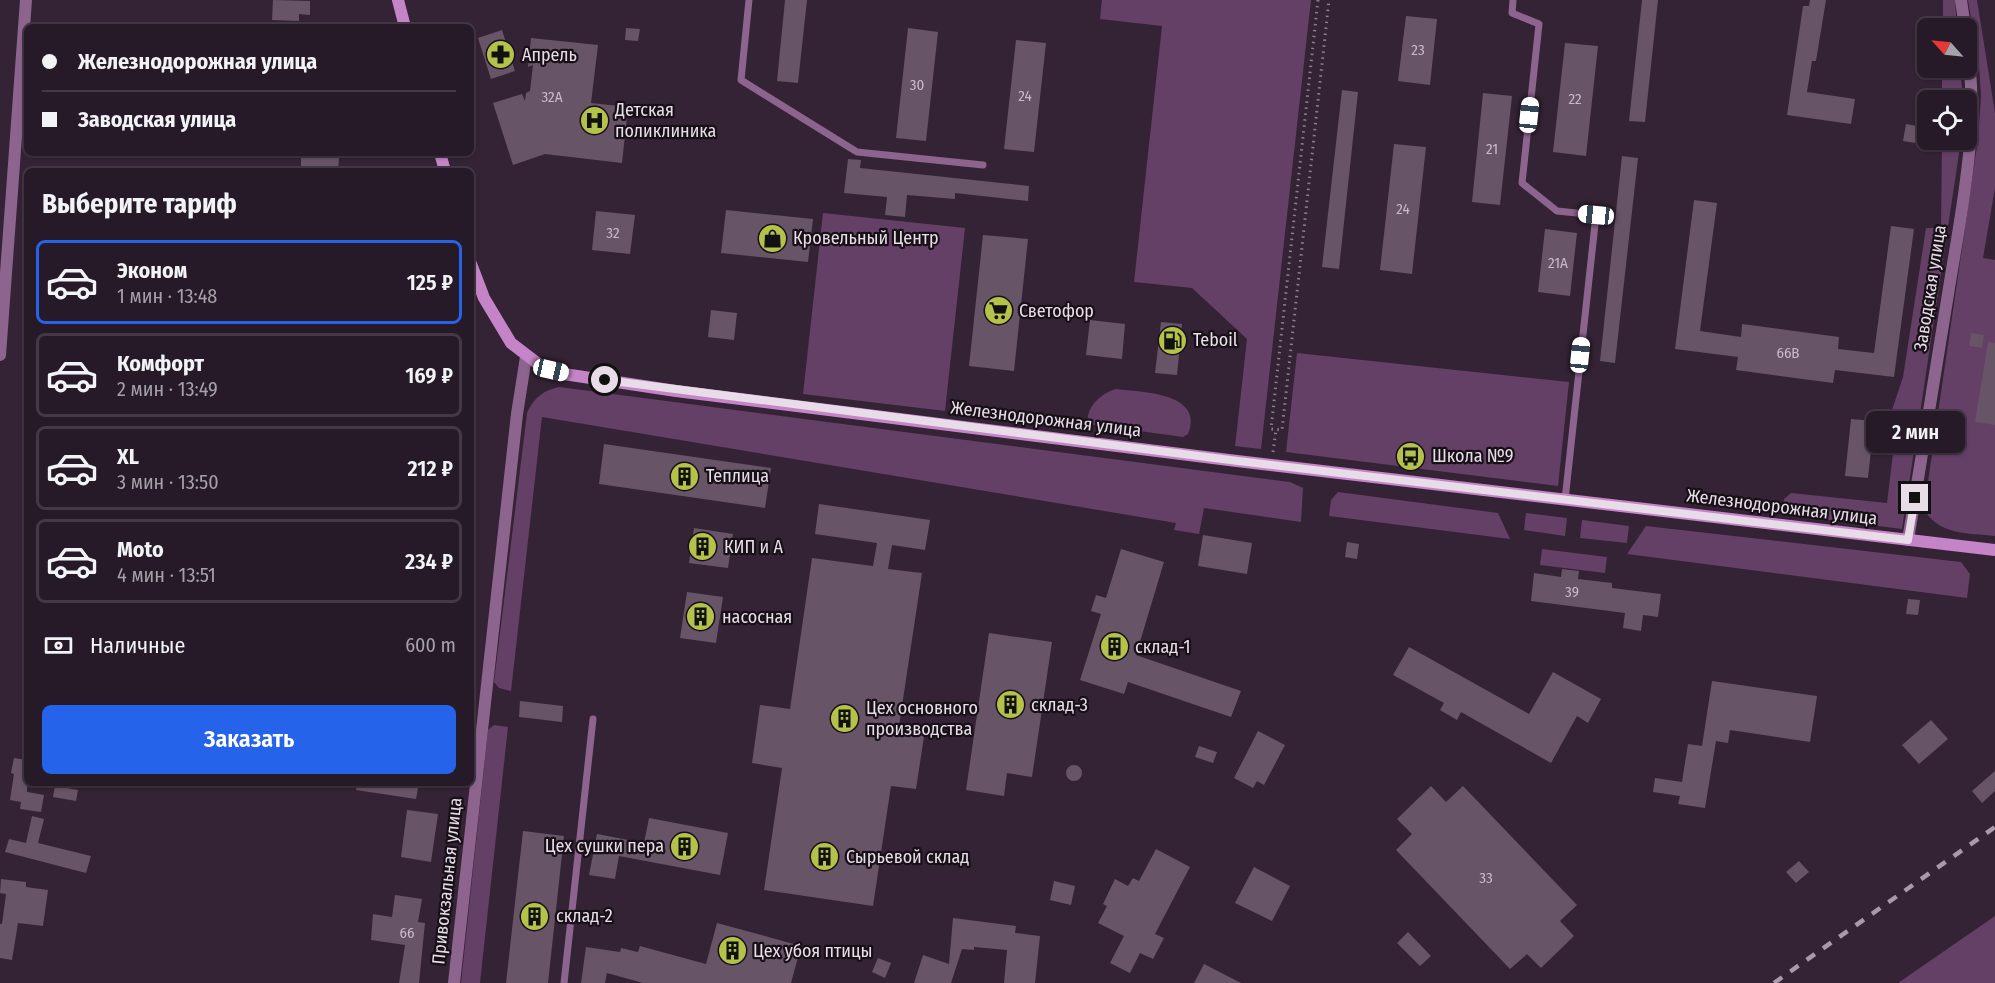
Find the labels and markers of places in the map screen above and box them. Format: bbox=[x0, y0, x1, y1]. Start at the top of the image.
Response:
pharmacy icon: Апрель bbox=[485, 39, 517, 71]
place label: Апрель bbox=[522, 44, 577, 66]
place label: Детская поликлиника bbox=[614, 99, 717, 142]
hospital icon: Детская поликлиника bbox=[578, 104, 610, 136]
shop icon: Кровельный Центр bbox=[756, 222, 788, 254]
place label: Кровельный Центр bbox=[793, 227, 939, 249]
supermarket icon: Светофор bbox=[982, 295, 1014, 327]
place label: Светофор bbox=[1019, 300, 1094, 322]
fuel station icon: Teboil bbox=[1156, 324, 1188, 356]
place label: Teboil bbox=[1193, 329, 1238, 351]
bus stop icon: Школа №9 bbox=[1395, 440, 1427, 472]
place label: Школа №9 bbox=[1432, 445, 1514, 467]
building icon: Теплица bbox=[669, 460, 701, 492]
place label: Теплица bbox=[706, 465, 769, 487]
building icon: КИП и А bbox=[687, 531, 719, 563]
place label: КИП и А bbox=[724, 536, 784, 558]
building icon: насосная bbox=[685, 601, 717, 633]
place label: насосная bbox=[722, 606, 792, 628]
building icon: склад-1 bbox=[1098, 631, 1130, 663]
place label: склад-1 bbox=[1135, 636, 1191, 658]
building icon: склад-3 bbox=[994, 689, 1026, 721]
place label: склад-3 bbox=[1031, 694, 1088, 716]
place label: Цех основного производства bbox=[866, 697, 978, 740]
building icon: Цех основного производства bbox=[829, 702, 861, 734]
building icon: Цех сушки пера bbox=[669, 830, 701, 862]
place label: Цех сушки пера bbox=[545, 835, 664, 857]
building icon: Сырьевой склад bbox=[809, 841, 841, 873]
place label: Сырьевой склад bbox=[846, 846, 969, 868]
building icon: склад-2 bbox=[519, 900, 551, 932]
place label: склад-2 bbox=[556, 905, 613, 927]
building icon: Цех убоя птицы bbox=[716, 935, 748, 967]
place label: Цех убоя птицы bbox=[753, 940, 873, 962]

